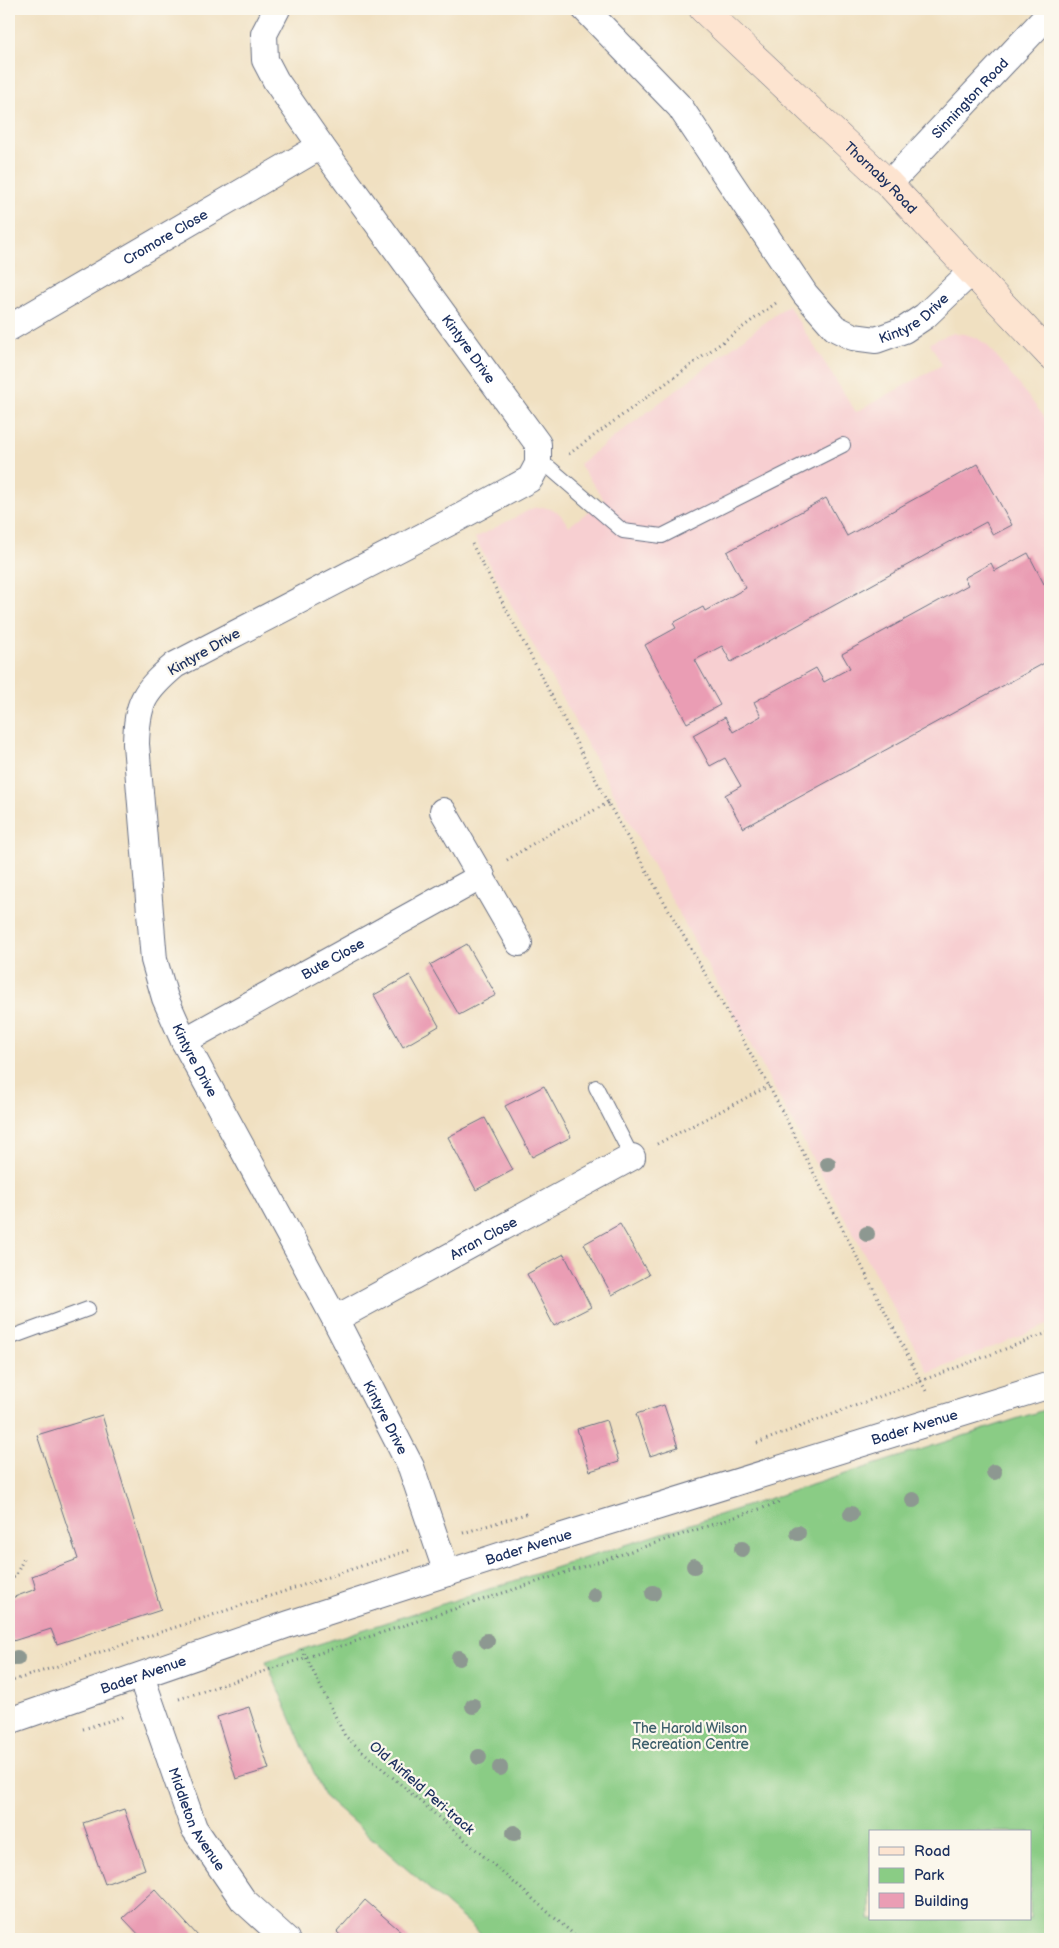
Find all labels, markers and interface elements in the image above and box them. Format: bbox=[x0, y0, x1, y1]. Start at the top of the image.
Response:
street label: Sinnington Road bbox=[928, 54, 1012, 142]
street label: Thornaby Road bbox=[841, 138, 921, 217]
street label: Cromore Close bbox=[120, 205, 211, 268]
street label: Kintyre Drive bbox=[877, 290, 952, 347]
street label: Kintyre Drive bbox=[438, 311, 499, 387]
street label: Kintyre Drive bbox=[165, 624, 243, 680]
street label: Bute Close bbox=[298, 934, 367, 983]
street label: Kintyre Drive bbox=[169, 1021, 221, 1100]
street label: Arran Close bbox=[447, 1213, 520, 1263]
street label: Kintyre Drive bbox=[360, 1378, 412, 1457]
street label: Bader Avenue bbox=[869, 1406, 960, 1448]
street label: Bader Avenue bbox=[483, 1525, 574, 1569]
street label: Bader Avenue bbox=[98, 1652, 188, 1697]
park label: The Harold Wilson Recreation Centre bbox=[631, 1720, 749, 1753]
street label: Old Airfield Peri-track bbox=[366, 1738, 478, 1838]
street label: Middleton Avenue bbox=[165, 1765, 229, 1874]
legend bbox=[869, 1830, 1032, 1920]
text: Road bbox=[914, 1842, 950, 1861]
text: Park bbox=[914, 1866, 945, 1885]
text: Building bbox=[914, 1892, 969, 1911]

